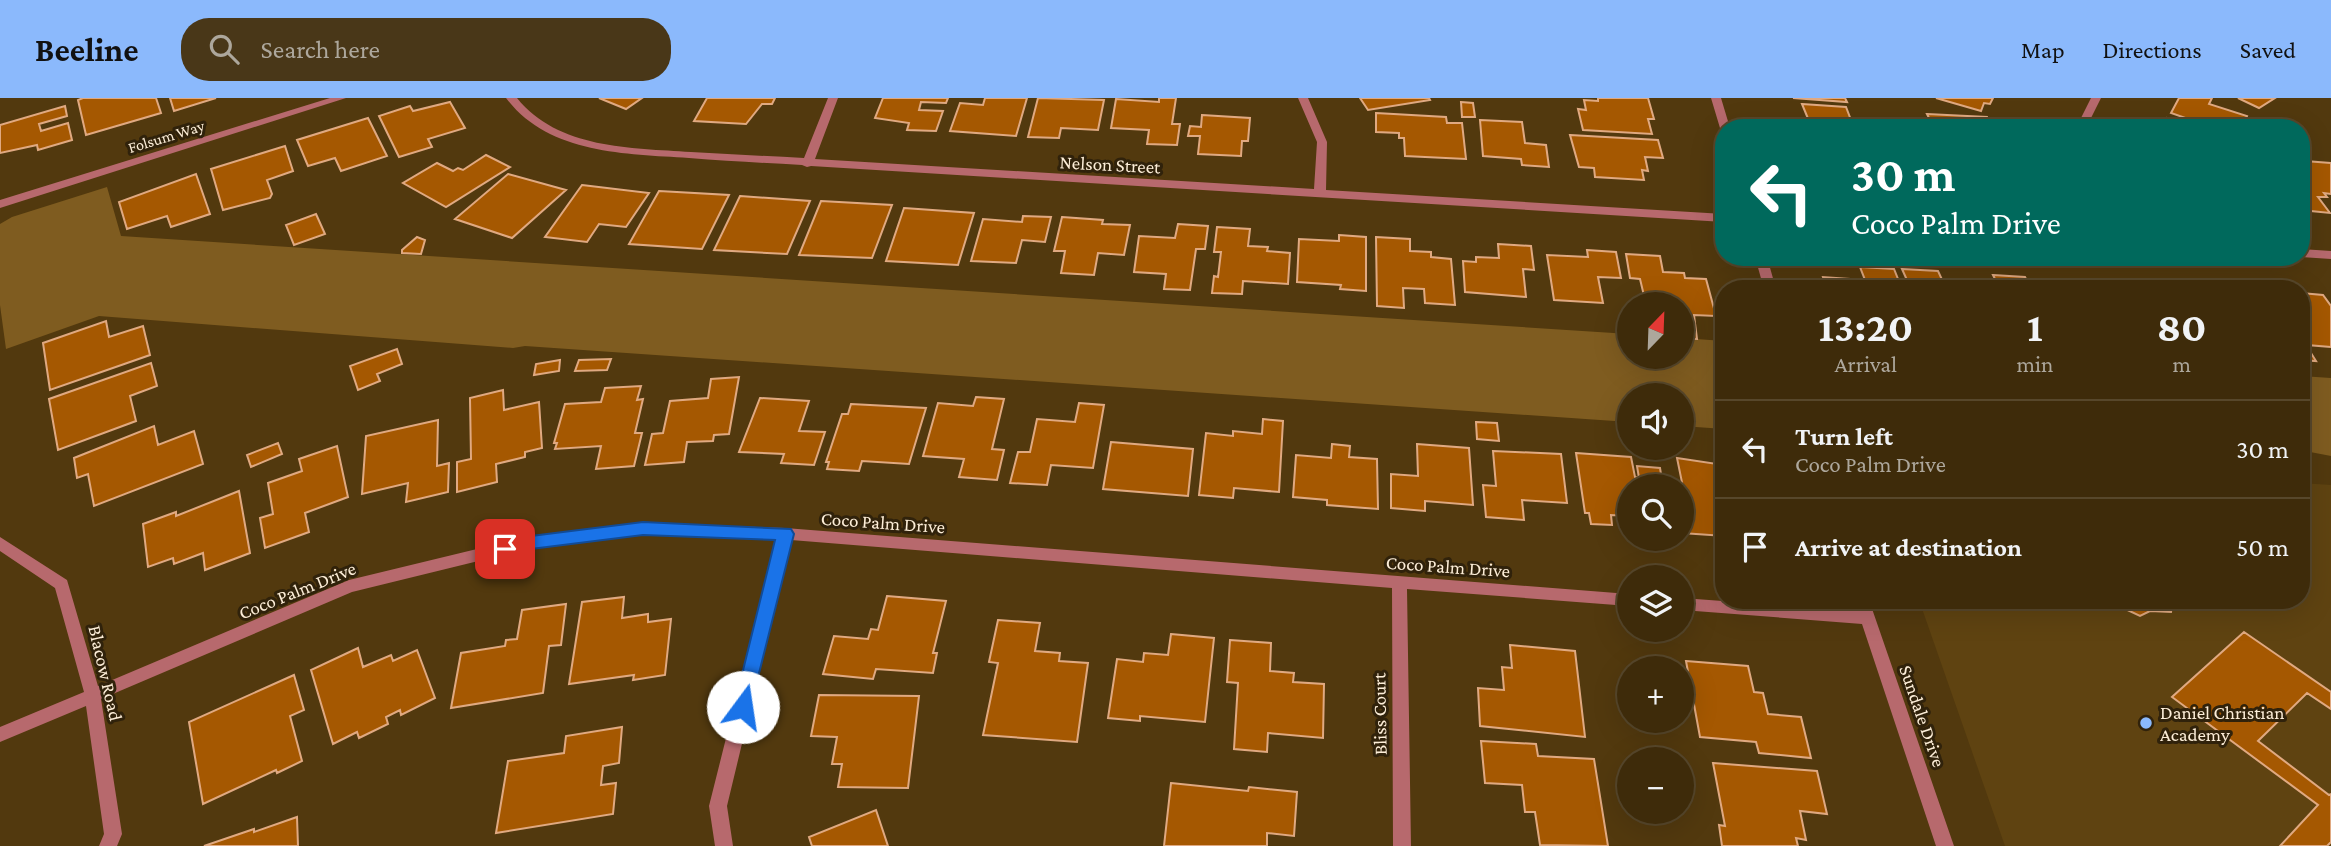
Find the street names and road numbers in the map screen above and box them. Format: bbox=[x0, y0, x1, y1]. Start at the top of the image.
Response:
street label: Folsum Way bbox=[126, 117, 207, 157]
street label: Nelson Street bbox=[1059, 151, 1162, 178]
street label: Coco Palm Drive bbox=[820, 508, 946, 537]
street label: Coco Palm Drive bbox=[1385, 552, 1511, 581]
street label: Coco Palm Drive bbox=[236, 557, 359, 624]
street label: Blacow Road bbox=[84, 623, 127, 723]
street label: Sundale Drive bbox=[1895, 663, 1950, 770]
street label: Bliss Court bbox=[1368, 672, 1391, 755]

